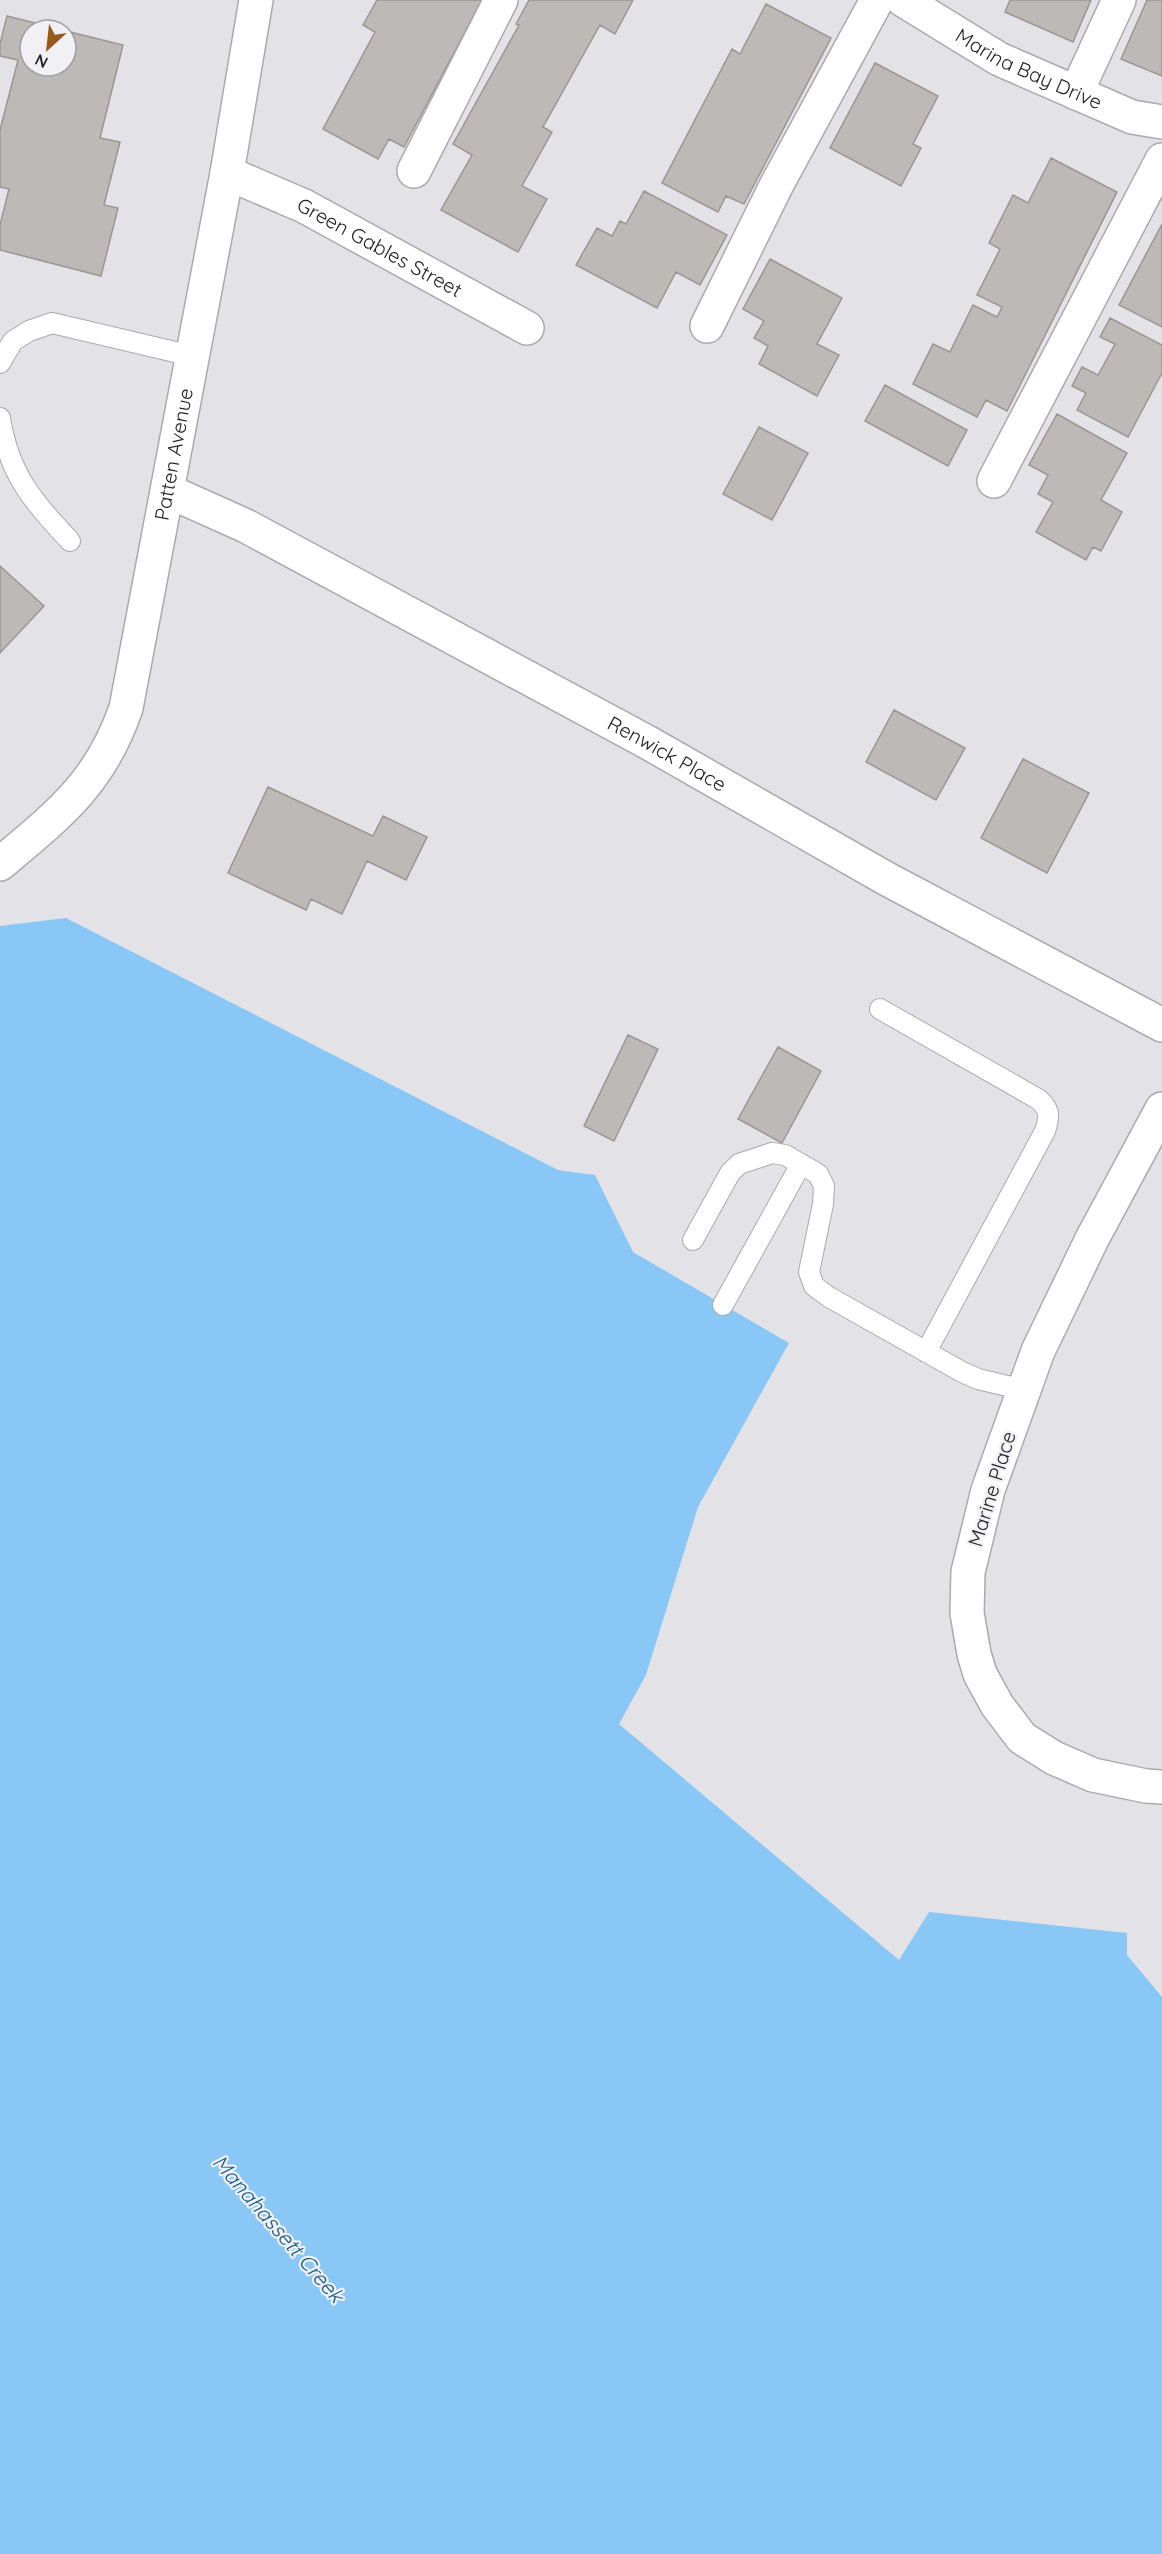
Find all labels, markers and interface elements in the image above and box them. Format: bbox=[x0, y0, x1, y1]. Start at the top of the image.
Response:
north arrow bbox=[18, 18, 78, 78]
street label: Marina Bay Drive bbox=[951, 22, 1106, 114]
text: N bbox=[31, 50, 51, 73]
street label: Green Gables Street bbox=[293, 192, 467, 302]
street label: Patten Avenue bbox=[149, 386, 198, 522]
street label: Renwick Place bbox=[603, 710, 731, 797]
street label: Marine Place bbox=[962, 1428, 1021, 1550]
water label: Manahassett Creek bbox=[207, 2149, 351, 2309]

